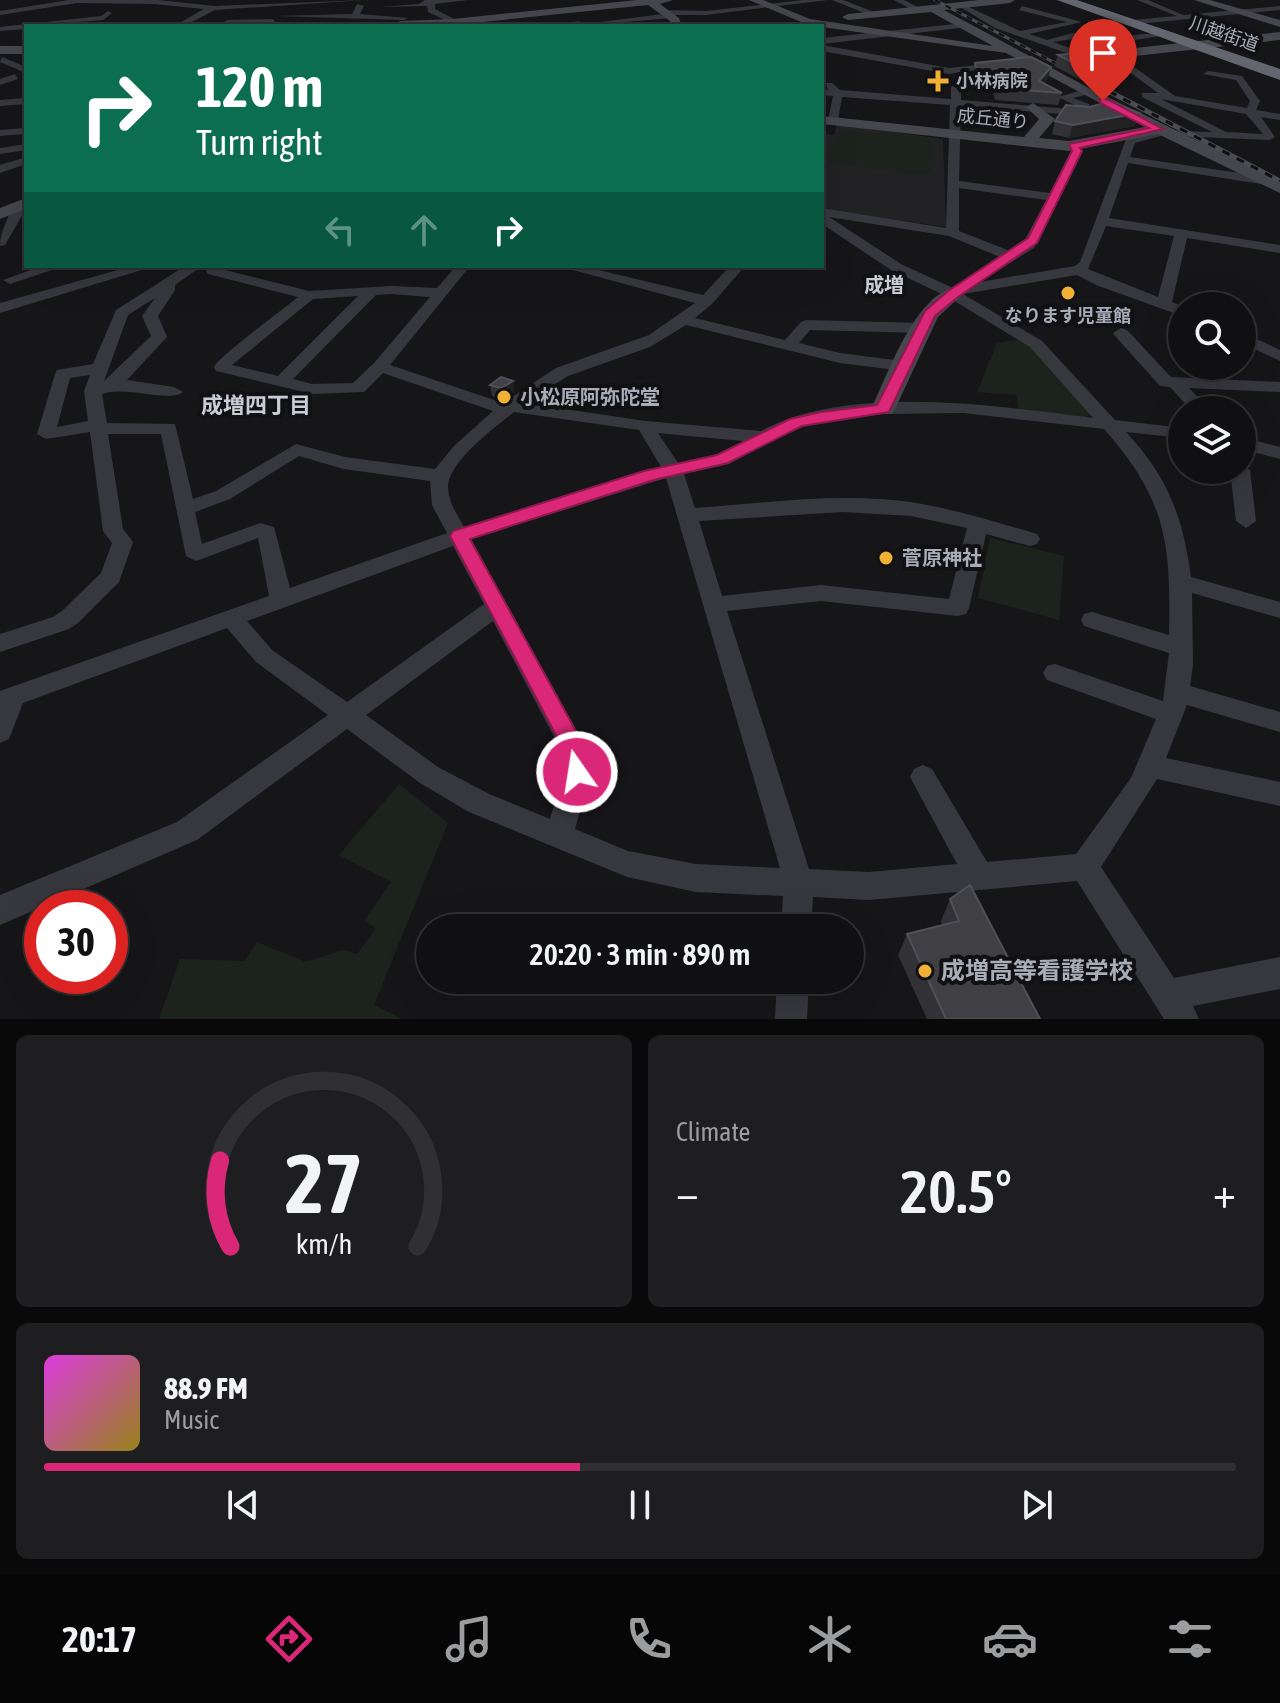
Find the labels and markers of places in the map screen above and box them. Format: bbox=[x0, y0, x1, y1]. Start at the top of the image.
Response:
pin bbox=[1069, 19, 1137, 101]
marker: 小林病院 bbox=[927, 70, 949, 92]
place label: 小林病院 bbox=[956, 70, 1028, 91]
marker: なります児童館 bbox=[1059, 284, 1077, 302]
place label: なります児童館 bbox=[1005, 305, 1131, 326]
place label: 小松原阿弥陀堂 bbox=[520, 385, 660, 408]
marker: 小松原阿弥陀堂 bbox=[495, 388, 513, 406]
place label: 菅原神社 bbox=[902, 546, 982, 569]
marker: 菅原神社 bbox=[877, 549, 895, 567]
place label: 成増高等看護学校 bbox=[941, 957, 1133, 984]
marker: 成増高等看護学校 bbox=[916, 962, 934, 980]

